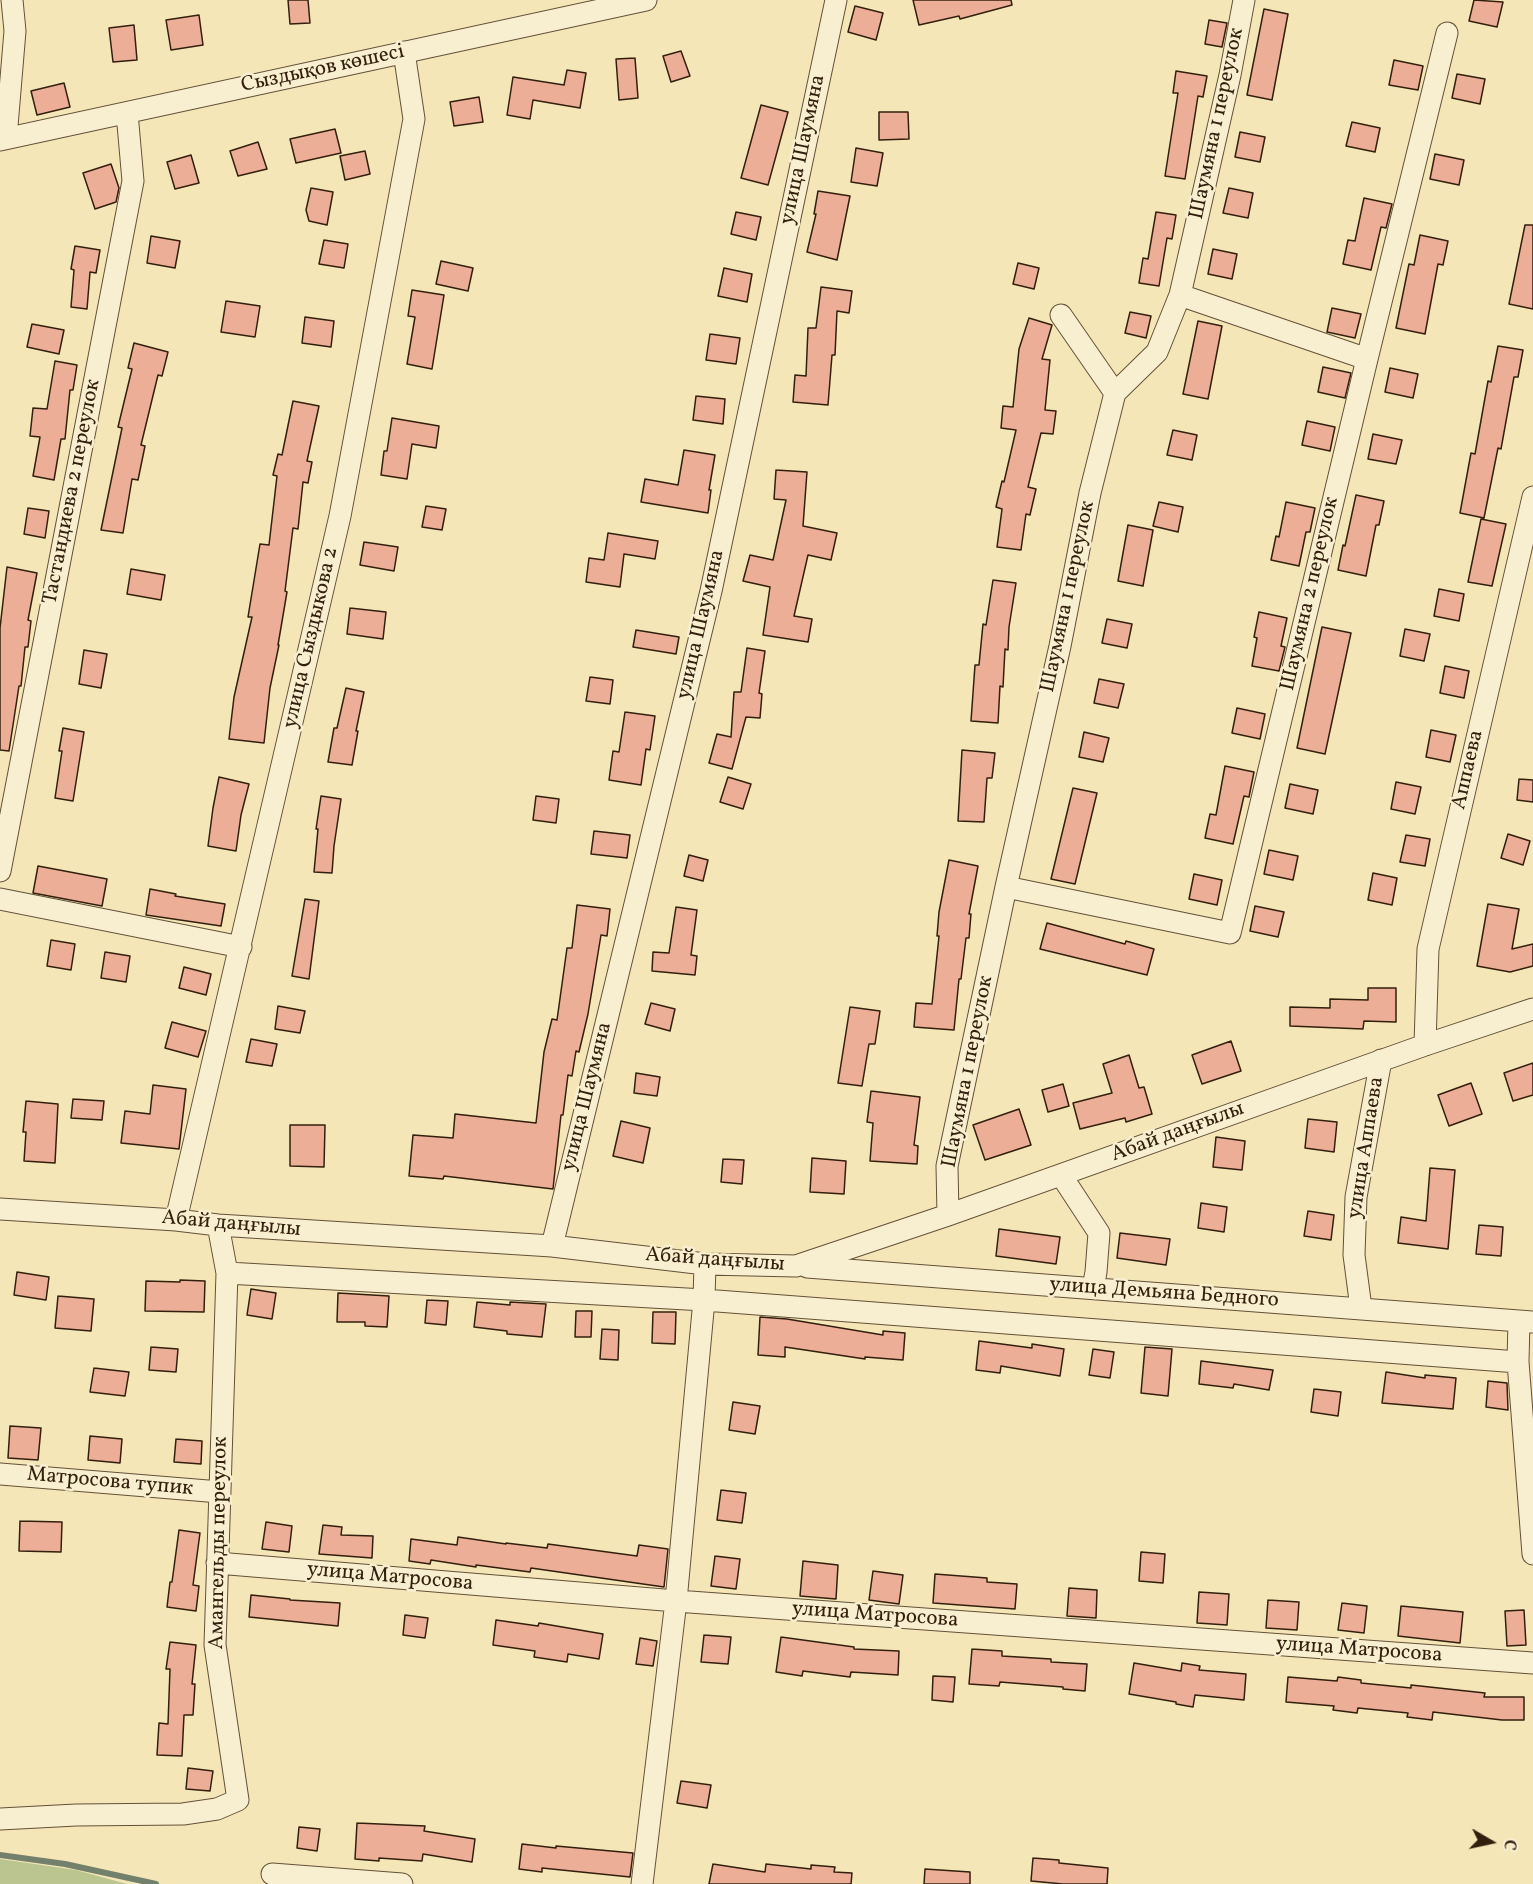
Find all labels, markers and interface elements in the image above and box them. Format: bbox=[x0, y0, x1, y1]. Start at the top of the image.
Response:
street label: Шаумяна 1 переулок bbox=[1185, 26, 1251, 222]
street label: Сыздықов көшесі bbox=[239, 40, 407, 100]
street label: улица Шаумяна bbox=[776, 73, 832, 227]
street label: Тастандиева 2 переулок bbox=[39, 377, 107, 607]
street label: Шаумяна 2 переулок bbox=[1276, 495, 1346, 693]
street label: Шаумяна 1 переулок bbox=[1036, 499, 1102, 695]
street label: улица Сыздыкова 2 bbox=[279, 545, 345, 731]
street label: улица Шаумяна bbox=[673, 548, 731, 702]
street label: Аппаева bbox=[1448, 728, 1490, 812]
street label: Шаумяна 1 переулок bbox=[938, 974, 1000, 1170]
street label: улица Шаумяна bbox=[557, 1020, 619, 1174]
street label: улица Аппаева bbox=[1343, 1075, 1391, 1221]
street label: Абай даңғылы bbox=[1108, 1097, 1248, 1169]
street label: Абай даңғылы bbox=[160, 1206, 302, 1244]
street label: Абай даңғылы bbox=[645, 1244, 785, 1278]
street label: улица Демьяна Бедного bbox=[1048, 1273, 1280, 1315]
street label: Амангельды переулок bbox=[206, 1436, 234, 1650]
street label: Матросова тупик bbox=[26, 1463, 194, 1503]
street label: улица Матросова bbox=[306, 1558, 474, 1598]
street label: улица Матросова bbox=[791, 1598, 959, 1634]
street label: улица Матросова bbox=[1275, 1633, 1443, 1669]
north arrow bbox=[1461, 1812, 1521, 1872]
text: С bbox=[1497, 1838, 1520, 1852]

